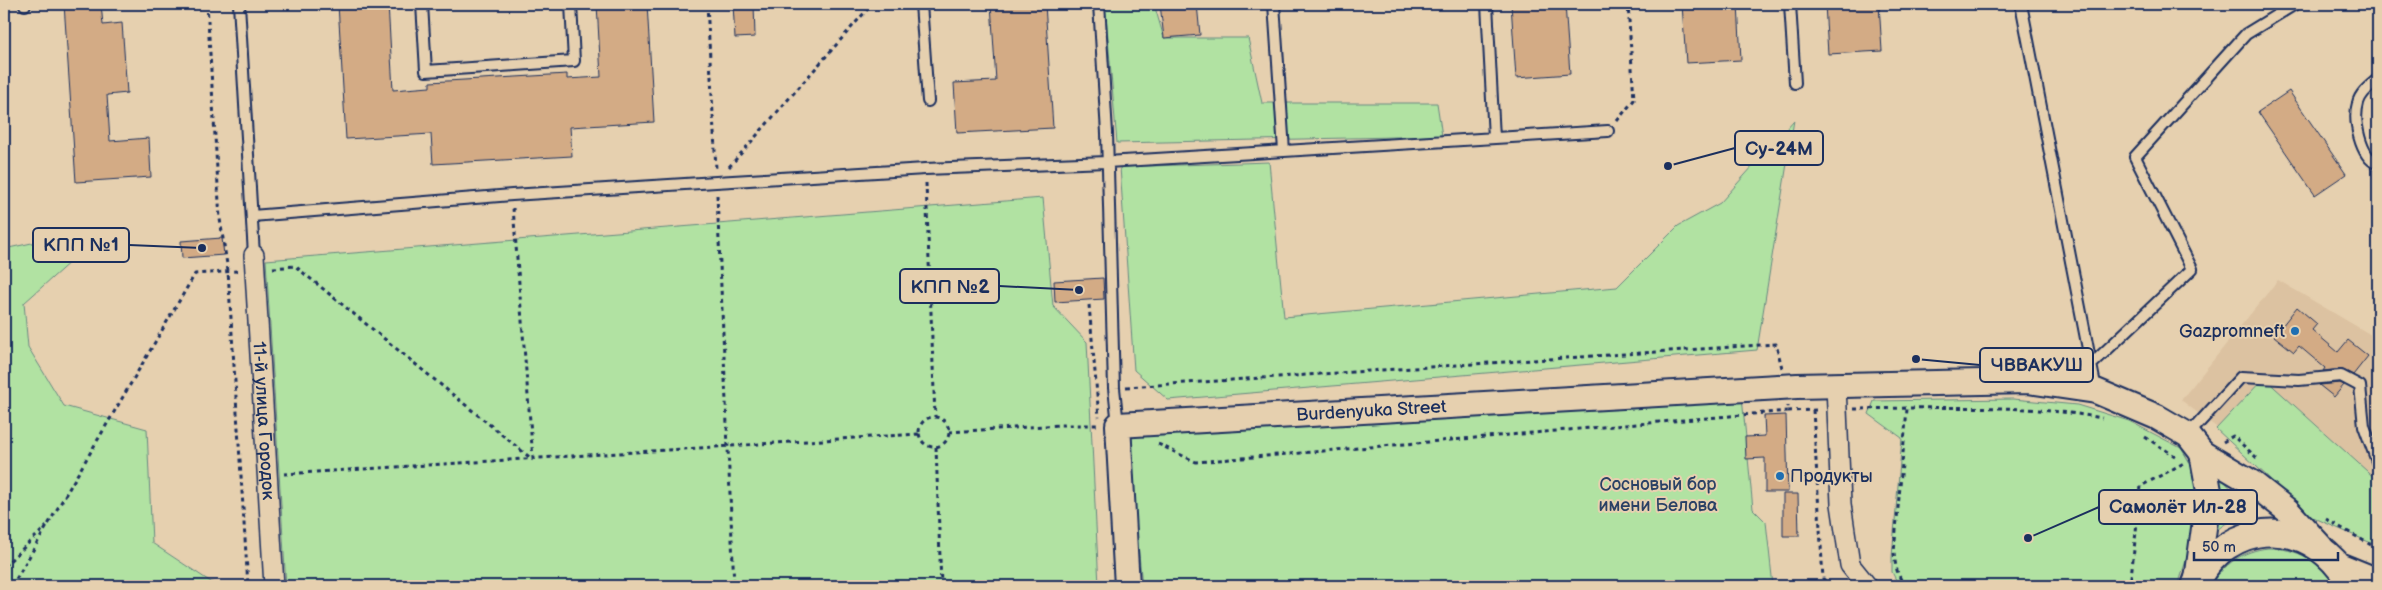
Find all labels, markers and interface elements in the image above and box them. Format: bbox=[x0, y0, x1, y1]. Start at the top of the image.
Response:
callout: Су-24М bbox=[1735, 131, 1823, 165]
text: Су-24М bbox=[1745, 138, 1813, 161]
callout: КПП №1 bbox=[33, 228, 129, 262]
text: КПП №1 bbox=[43, 234, 119, 257]
callout: КПП №2 bbox=[900, 269, 999, 303]
text: КПП №2 bbox=[910, 276, 990, 299]
place label: Gazpromneft bbox=[2179, 321, 2285, 342]
marker: Gazpromneft bbox=[2289, 325, 2301, 337]
street label: 11-й улица Городок bbox=[249, 341, 279, 501]
callout: ЧВВАКУШ bbox=[1980, 348, 2093, 382]
text: ЧВВАКУШ bbox=[1991, 354, 2083, 377]
street label: Burdenyuka Street bbox=[1296, 396, 1448, 425]
place label: Продукты bbox=[1790, 466, 1873, 487]
marker: Продукты bbox=[1774, 470, 1786, 482]
park label: Сосновый бор имени Белова bbox=[1598, 474, 1718, 516]
callout: Самолёт Ил-28 bbox=[2099, 490, 2257, 524]
text: Самолёт Ил-28 bbox=[2109, 496, 2247, 519]
scale bar bbox=[2194, 530, 2338, 562]
text: 50 m bbox=[2202, 538, 2236, 557]

